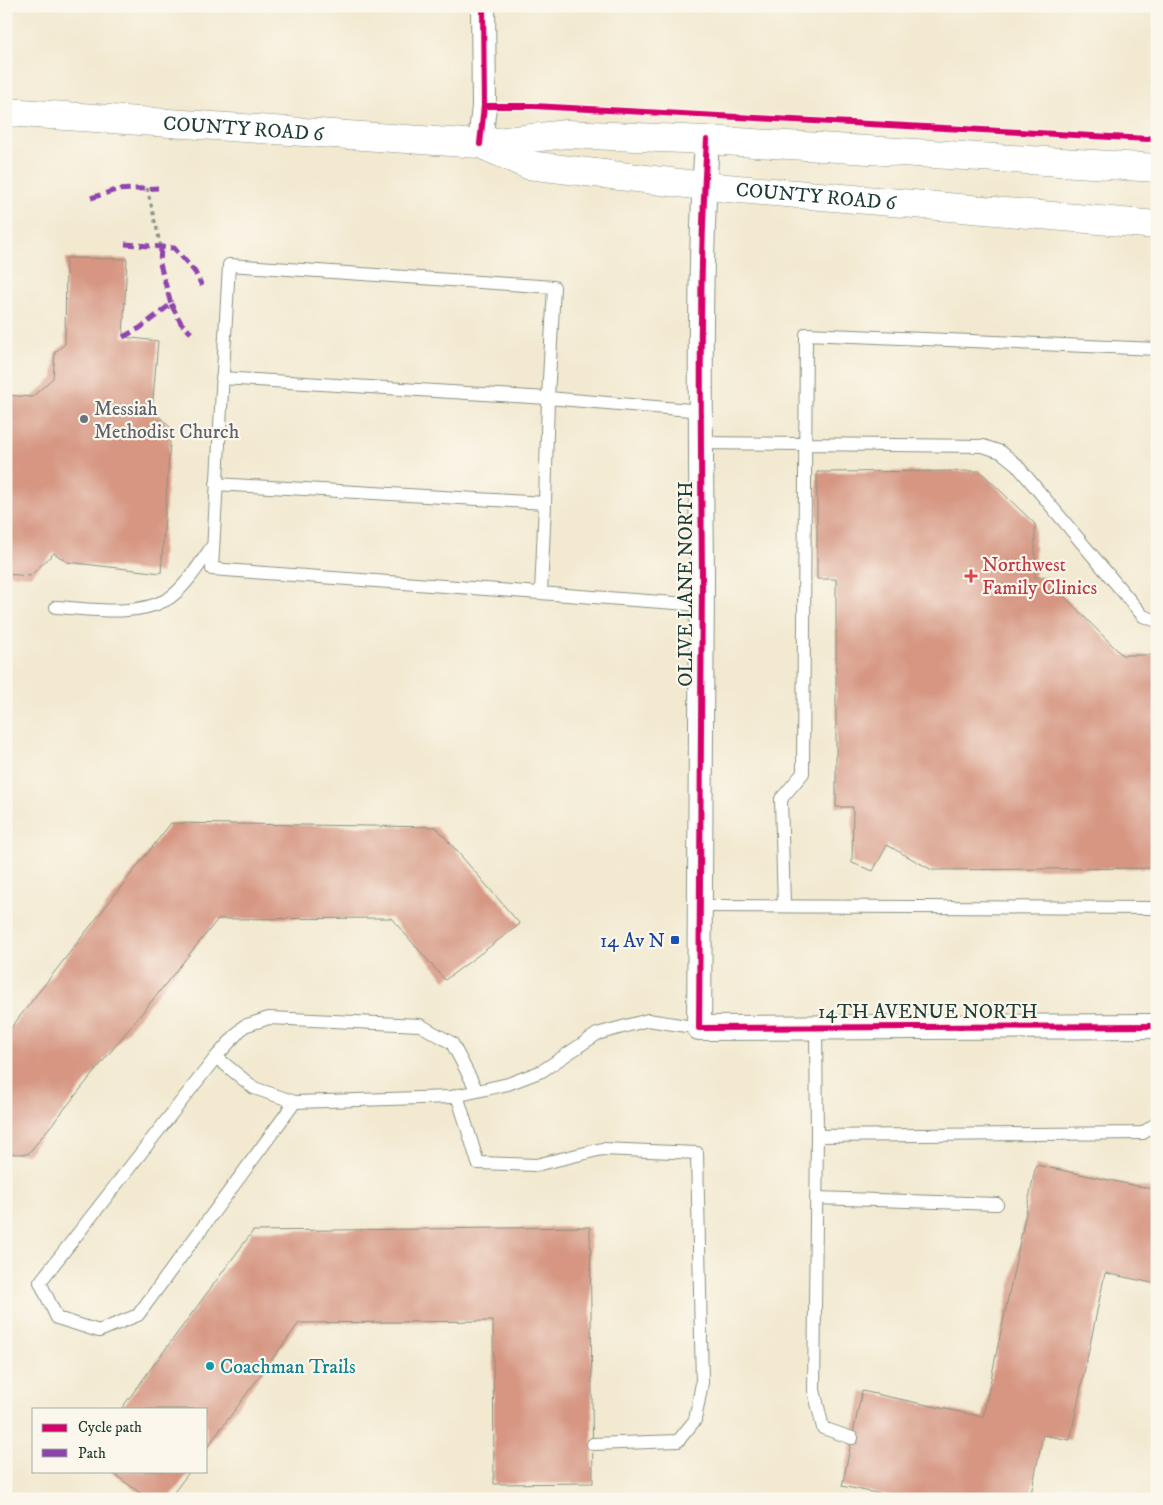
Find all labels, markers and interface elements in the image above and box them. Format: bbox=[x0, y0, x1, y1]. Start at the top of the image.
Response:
street label: COUNTY ROAD 6 bbox=[162, 112, 325, 147]
street label: COUNTY ROAD 6 bbox=[735, 178, 898, 217]
place label: Messiah Methodist Church bbox=[94, 397, 240, 445]
marker: Messiah Methodist Church bbox=[78, 413, 90, 425]
street label: OLIVE LANE NORTH bbox=[674, 481, 699, 687]
place label: Northwest Family Clinics bbox=[982, 553, 1098, 601]
marker: Northwest Family Clinics bbox=[964, 569, 978, 583]
place label: 14 Av N bbox=[600, 929, 665, 954]
marker: 14 Av N bbox=[669, 934, 681, 946]
street label: 14TH AVENUE NORTH bbox=[818, 1000, 1038, 1025]
place label: Coachman Trails bbox=[220, 1355, 356, 1380]
marker: Coachman Trails bbox=[204, 1360, 216, 1372]
legend bbox=[32, 1408, 208, 1472]
text: Cycle path bbox=[78, 1418, 142, 1437]
text: Path bbox=[78, 1444, 106, 1463]

